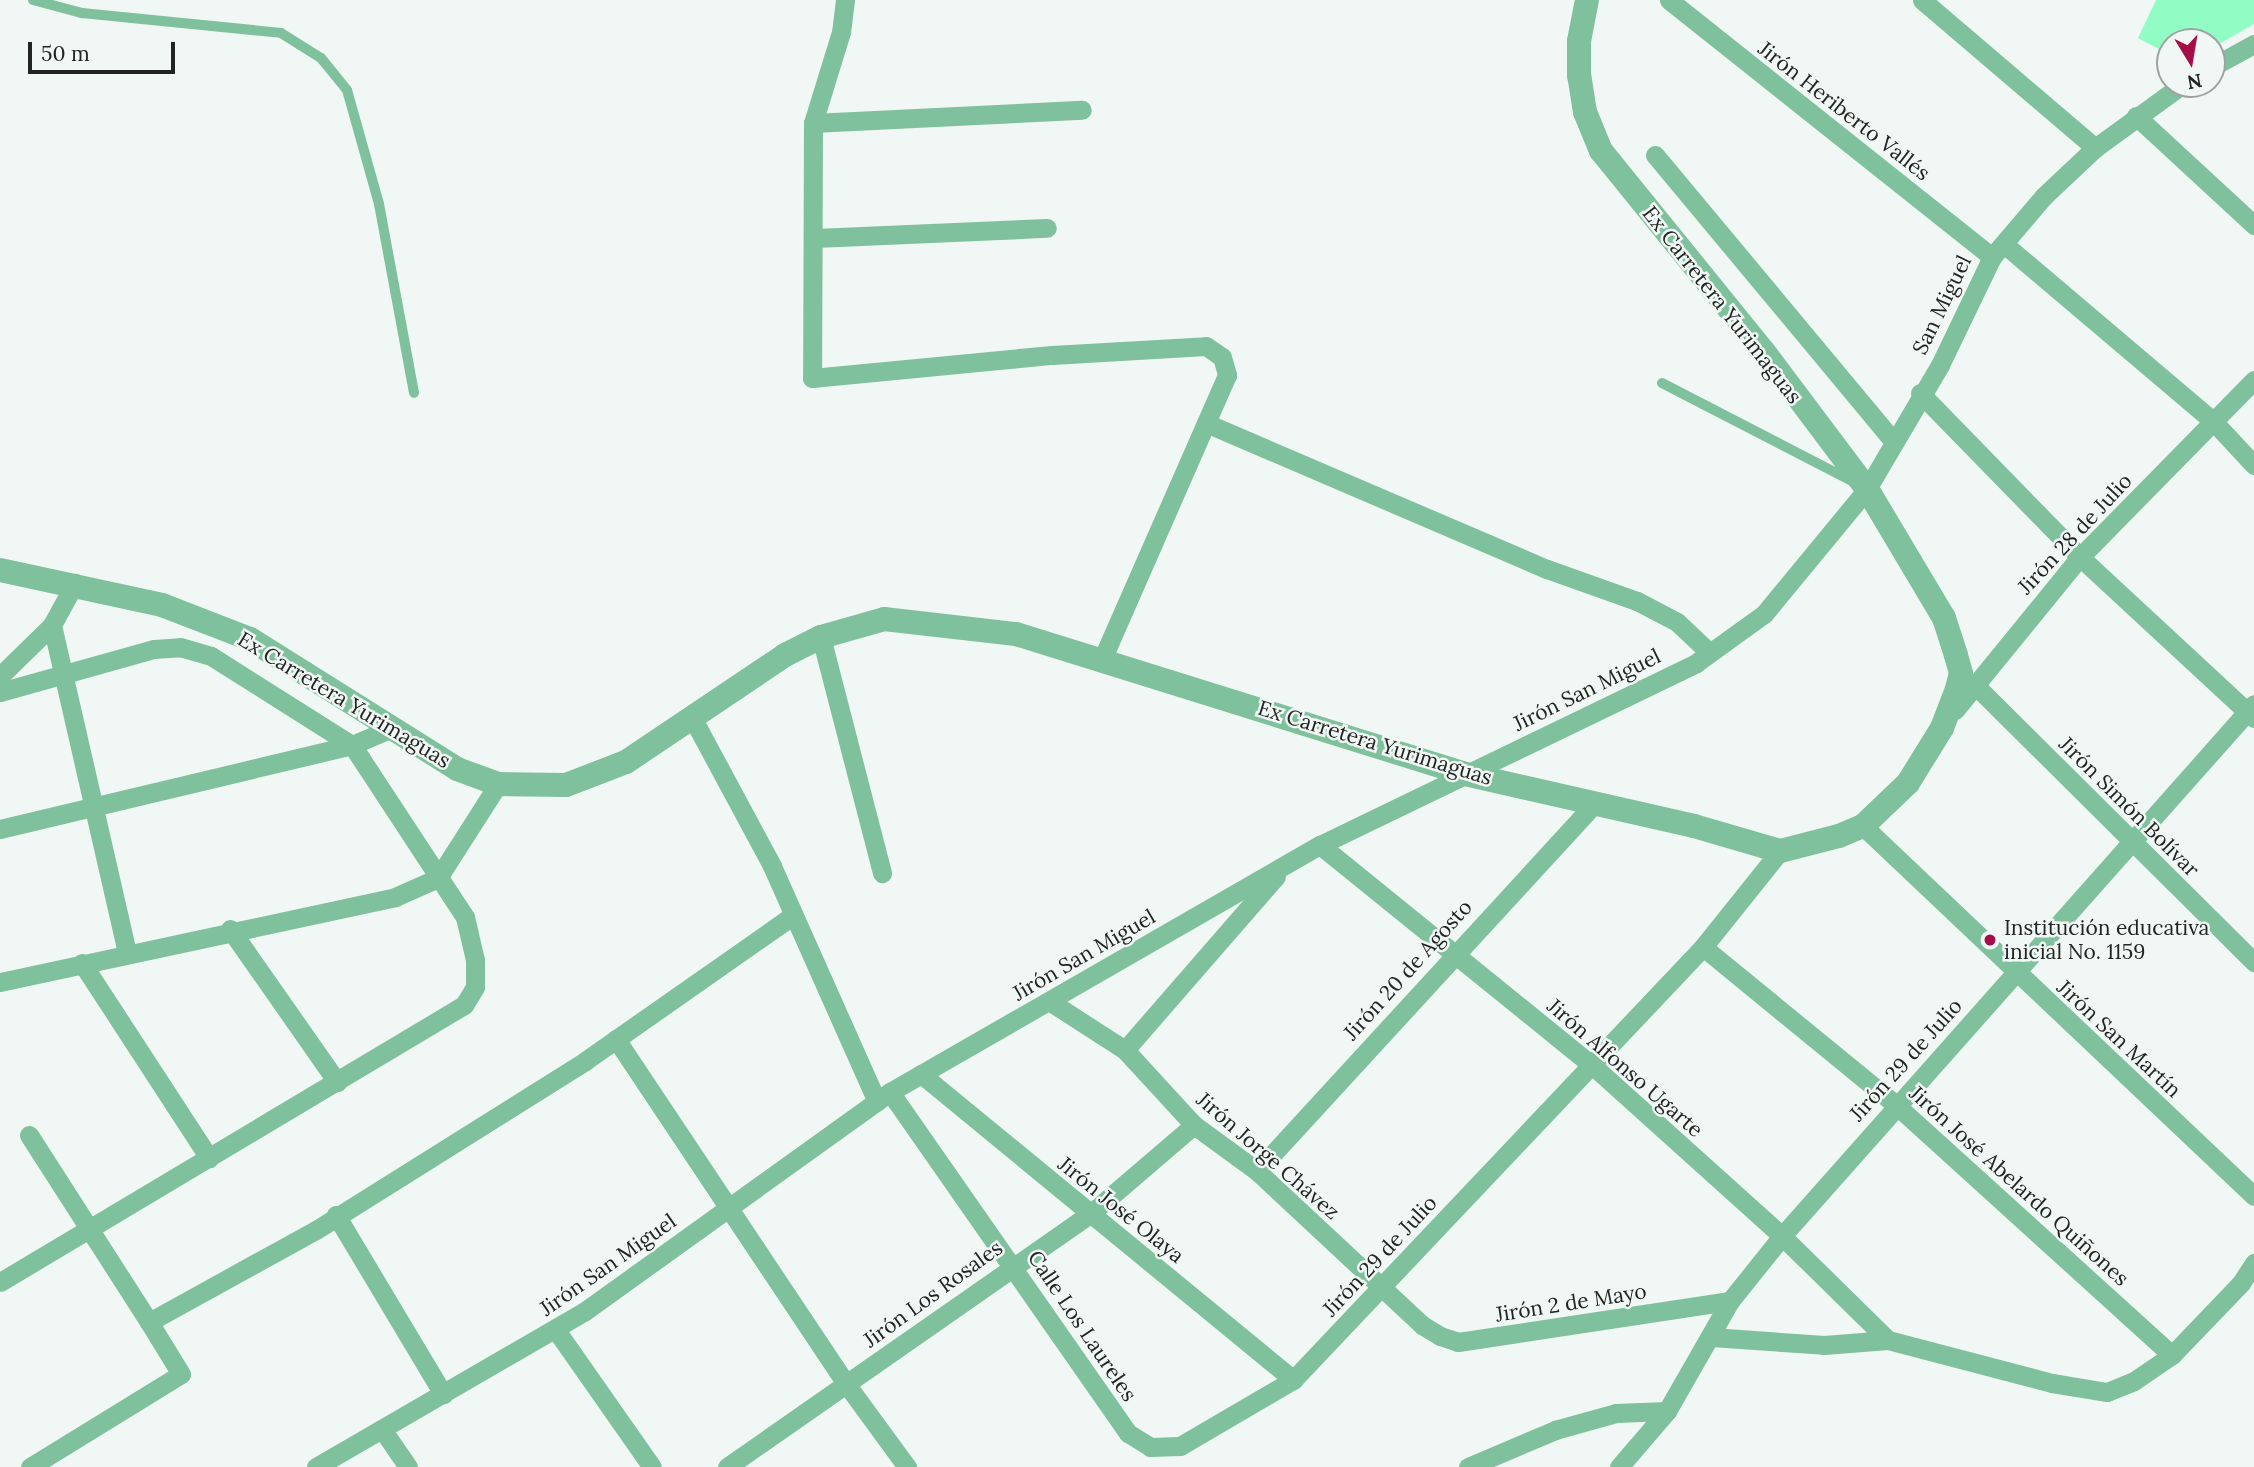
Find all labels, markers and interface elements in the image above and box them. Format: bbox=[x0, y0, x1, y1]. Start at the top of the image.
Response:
scale bar bbox=[32, 28, 178, 72]
north arrow bbox=[2156, 28, 2226, 98]
street label: Jirón Heriberto Vallés bbox=[1753, 36, 1935, 186]
text: 50 m bbox=[41, 40, 90, 67]
text: N bbox=[2185, 68, 2204, 95]
street label: Ex Carretera Yurimaguas bbox=[1637, 201, 1807, 409]
street label: San Miguel bbox=[1907, 251, 1977, 359]
street label: Jirón 28 de Julio bbox=[2013, 469, 2137, 599]
street label: Ex Carretera Yurimaguas bbox=[233, 627, 455, 773]
street label: Jirón San Miguel bbox=[1509, 643, 1665, 737]
street label: Ex Carretera Yurimaguas bbox=[1255, 695, 1495, 791]
street label: Jirón Simón Bolívar bbox=[2054, 732, 2204, 882]
street label: Jirón 20 de Agosto bbox=[1339, 895, 1477, 1045]
street label: Jirón San Miguel bbox=[1008, 904, 1160, 1006]
place label: Institución educativa inicial No. 1159 bbox=[2004, 915, 2209, 965]
marker: Institución educativa inicial No. 1159 bbox=[1982, 932, 1998, 948]
street label: Jirón San Martín bbox=[2052, 975, 2186, 1103]
street label: Jirón Alfonso Ugarte bbox=[1542, 994, 1708, 1142]
street label: Jirón 29 de Julio bbox=[1844, 994, 1968, 1126]
street label: Jirón José Abelardo Quiñones bbox=[1904, 1081, 2134, 1291]
street label: Jirón Jorge Chávez bbox=[1191, 1087, 1345, 1225]
street label: Jirón José Olaya bbox=[1053, 1151, 1189, 1269]
street label: Jirón 29 de Julio bbox=[1318, 1190, 1442, 1322]
street label: Jirón San Miguel bbox=[535, 1209, 681, 1321]
street label: Jirón Los Rosales bbox=[859, 1235, 1007, 1353]
street label: Calle Los Laureles bbox=[1022, 1246, 1142, 1406]
street label: Jirón 2 de Mayo bbox=[1494, 1279, 1648, 1327]

